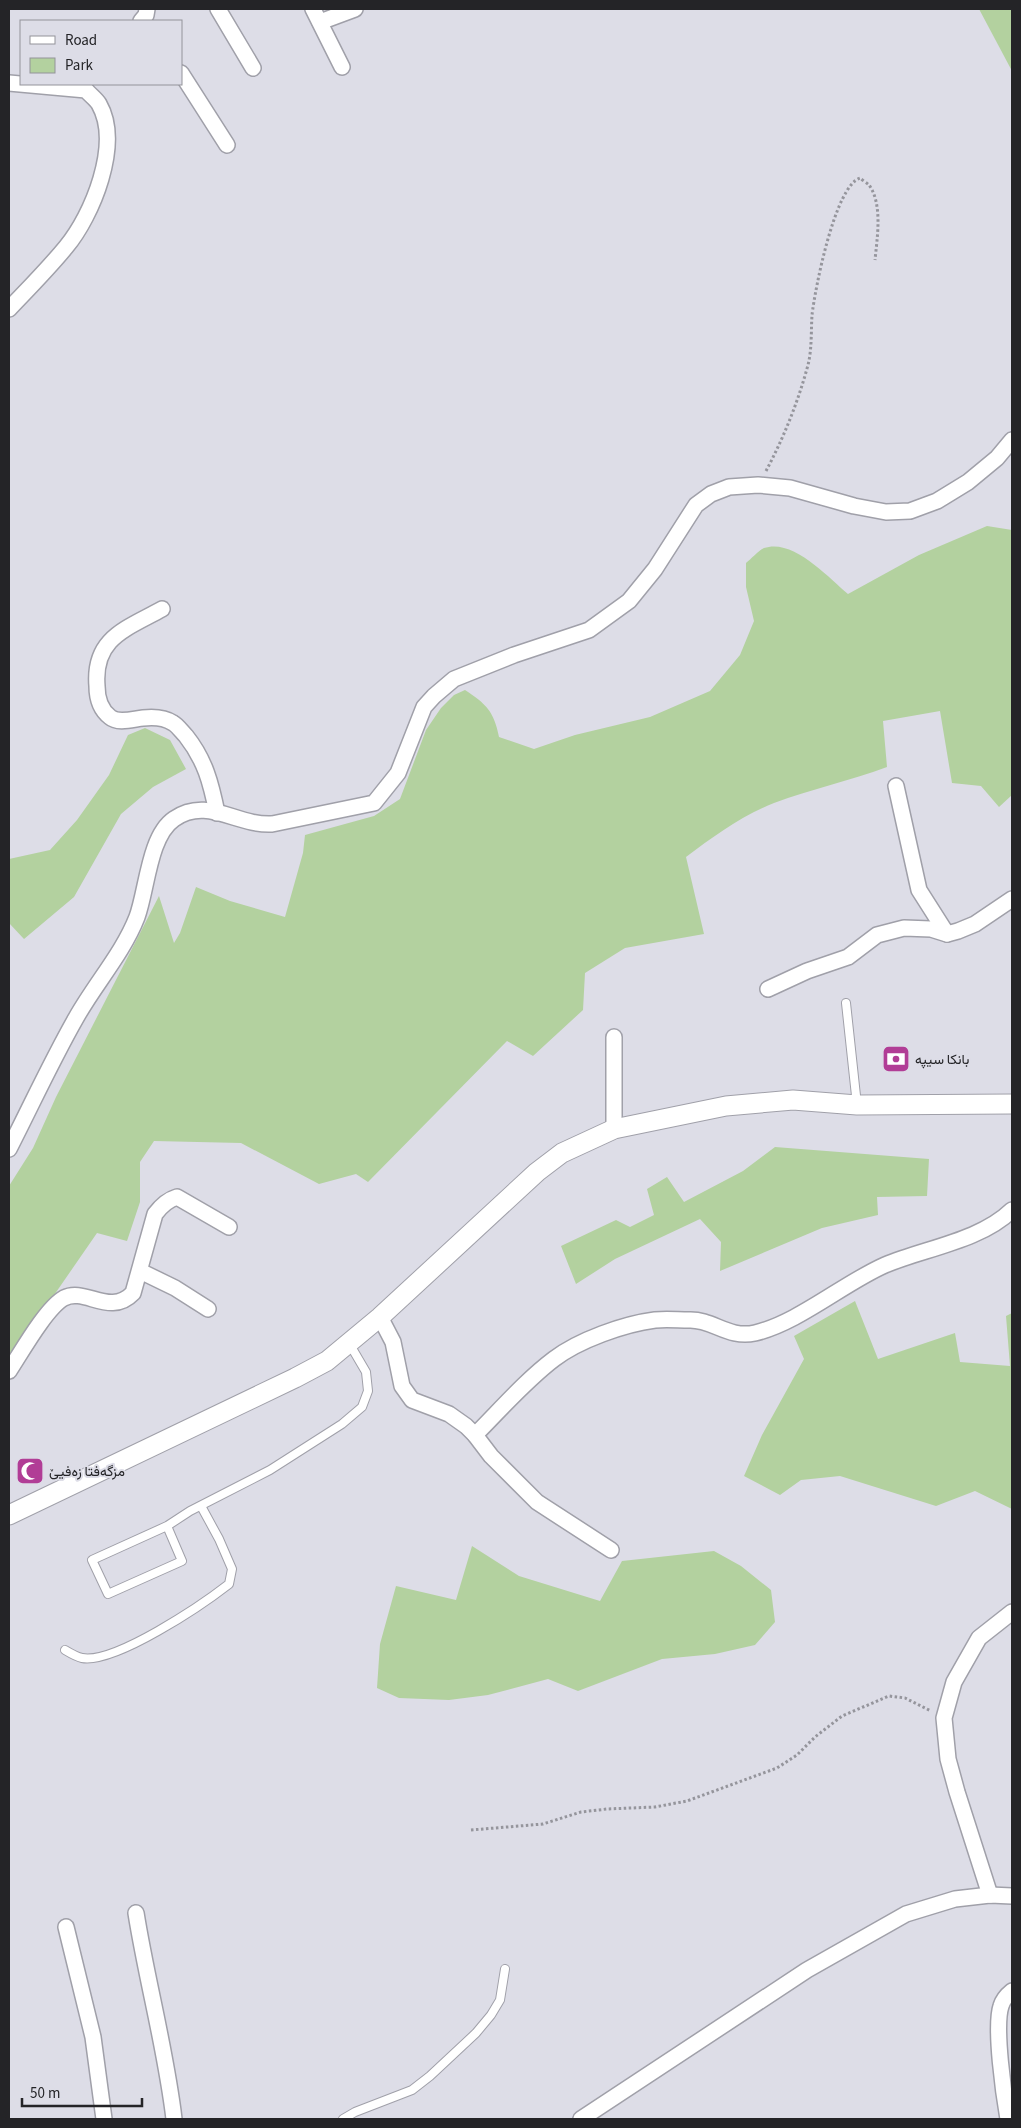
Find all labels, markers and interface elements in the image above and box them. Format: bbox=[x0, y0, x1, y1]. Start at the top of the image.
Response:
legend bbox=[20, 20, 182, 85]
text: Road bbox=[65, 30, 97, 51]
text: Park bbox=[65, 55, 94, 76]
bank icon: بانکا سیپە bbox=[881, 1044, 911, 1074]
place label: بانکا سیپە bbox=[915, 1050, 969, 1070]
mosque icon: مزگەفتا زەفیێ bbox=[15, 1456, 45, 1486]
place label: مزگەفتا زەفیێ bbox=[49, 1462, 125, 1482]
scale bar bbox=[22, 2076, 142, 2108]
text: 50 m bbox=[30, 2083, 60, 2104]

